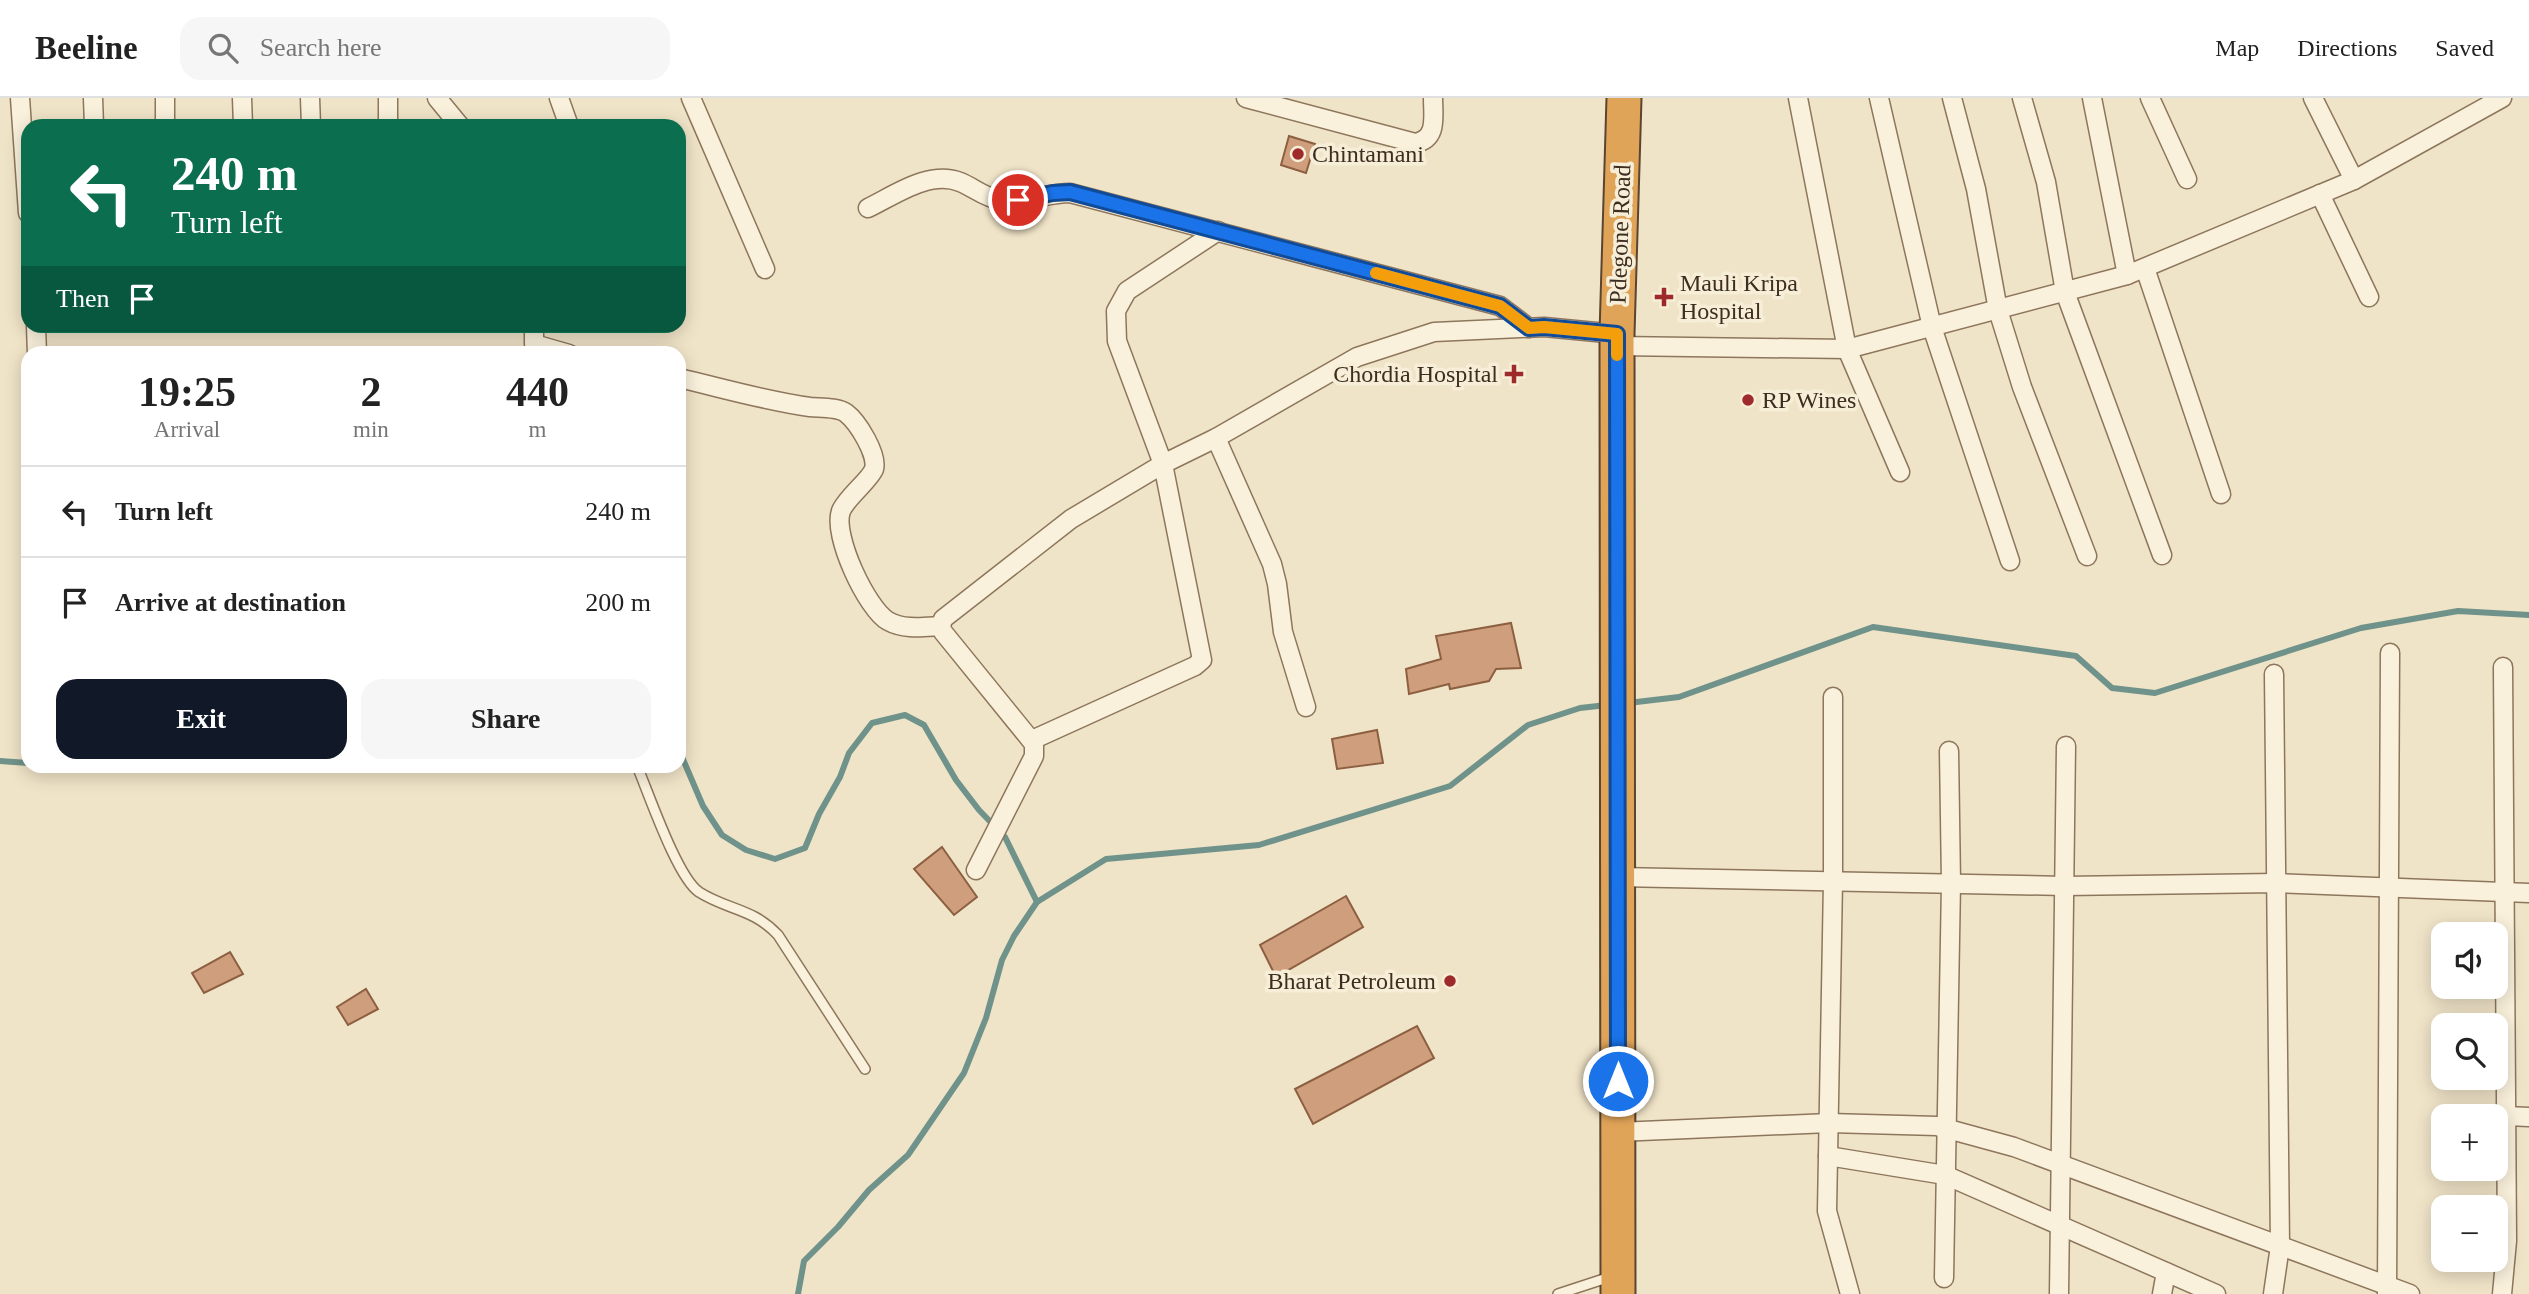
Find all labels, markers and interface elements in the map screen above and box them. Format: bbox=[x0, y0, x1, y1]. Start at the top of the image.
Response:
search box bbox=[180, 17, 670, 80]
icon: search bbox=[204, 29, 242, 67]
text: Beeline bbox=[35, 30, 138, 66]
text: Search here bbox=[260, 33, 382, 62]
text: Map bbox=[2215, 35, 2259, 61]
text: Directions bbox=[2297, 35, 2397, 61]
text: Saved bbox=[2435, 35, 2494, 61]
place label: Chintamani bbox=[1312, 141, 1424, 167]
text: 240 m bbox=[171, 146, 298, 201]
marker: Chintamani bbox=[1290, 146, 1306, 162]
icon: left bbox=[56, 147, 147, 238]
street label: Pdegone Road bbox=[1605, 164, 1635, 304]
pin bbox=[988, 170, 1048, 230]
icon: arrive bbox=[999, 181, 1037, 219]
text: Turn left bbox=[171, 204, 283, 240]
place label: Mauli Kripa Hospital bbox=[1680, 270, 1798, 324]
icon: arrive bbox=[123, 280, 161, 318]
text: Then bbox=[56, 284, 109, 313]
marker: Mauli Kripa Hospital bbox=[1654, 287, 1674, 307]
place label: Chordia Hospital bbox=[1333, 361, 1498, 387]
marker: Chordia Hospital bbox=[1504, 364, 1524, 384]
text: 19:25 bbox=[138, 369, 236, 415]
text: 2 bbox=[360, 369, 381, 415]
text: 440 bbox=[506, 369, 569, 415]
place label: RP Wines bbox=[1762, 387, 1856, 413]
marker: RP Wines bbox=[1740, 392, 1756, 408]
text: Arrival bbox=[154, 417, 220, 442]
text: min bbox=[353, 417, 389, 442]
text: m bbox=[528, 417, 546, 442]
icon: left bbox=[56, 493, 94, 531]
text: Turn left bbox=[115, 497, 213, 526]
text: 240 m bbox=[585, 497, 651, 526]
icon: arrive bbox=[56, 584, 94, 622]
text: Arrive at destination bbox=[115, 588, 346, 617]
text: 200 m bbox=[585, 588, 651, 617]
button: Exit bbox=[56, 679, 347, 759]
button: Share bbox=[361, 679, 651, 759]
map controls bbox=[2431, 922, 2508, 1272]
button: sound bbox=[2431, 922, 2508, 999]
place label: Bharat Petroleum bbox=[1267, 968, 1436, 994]
marker: Bharat Petroleum bbox=[1442, 973, 1458, 989]
button: search bbox=[2431, 1013, 2508, 1090]
position arrow bbox=[1581, 1044, 1655, 1118]
button: + bbox=[2431, 1104, 2508, 1181]
button: − bbox=[2431, 1195, 2508, 1272]

